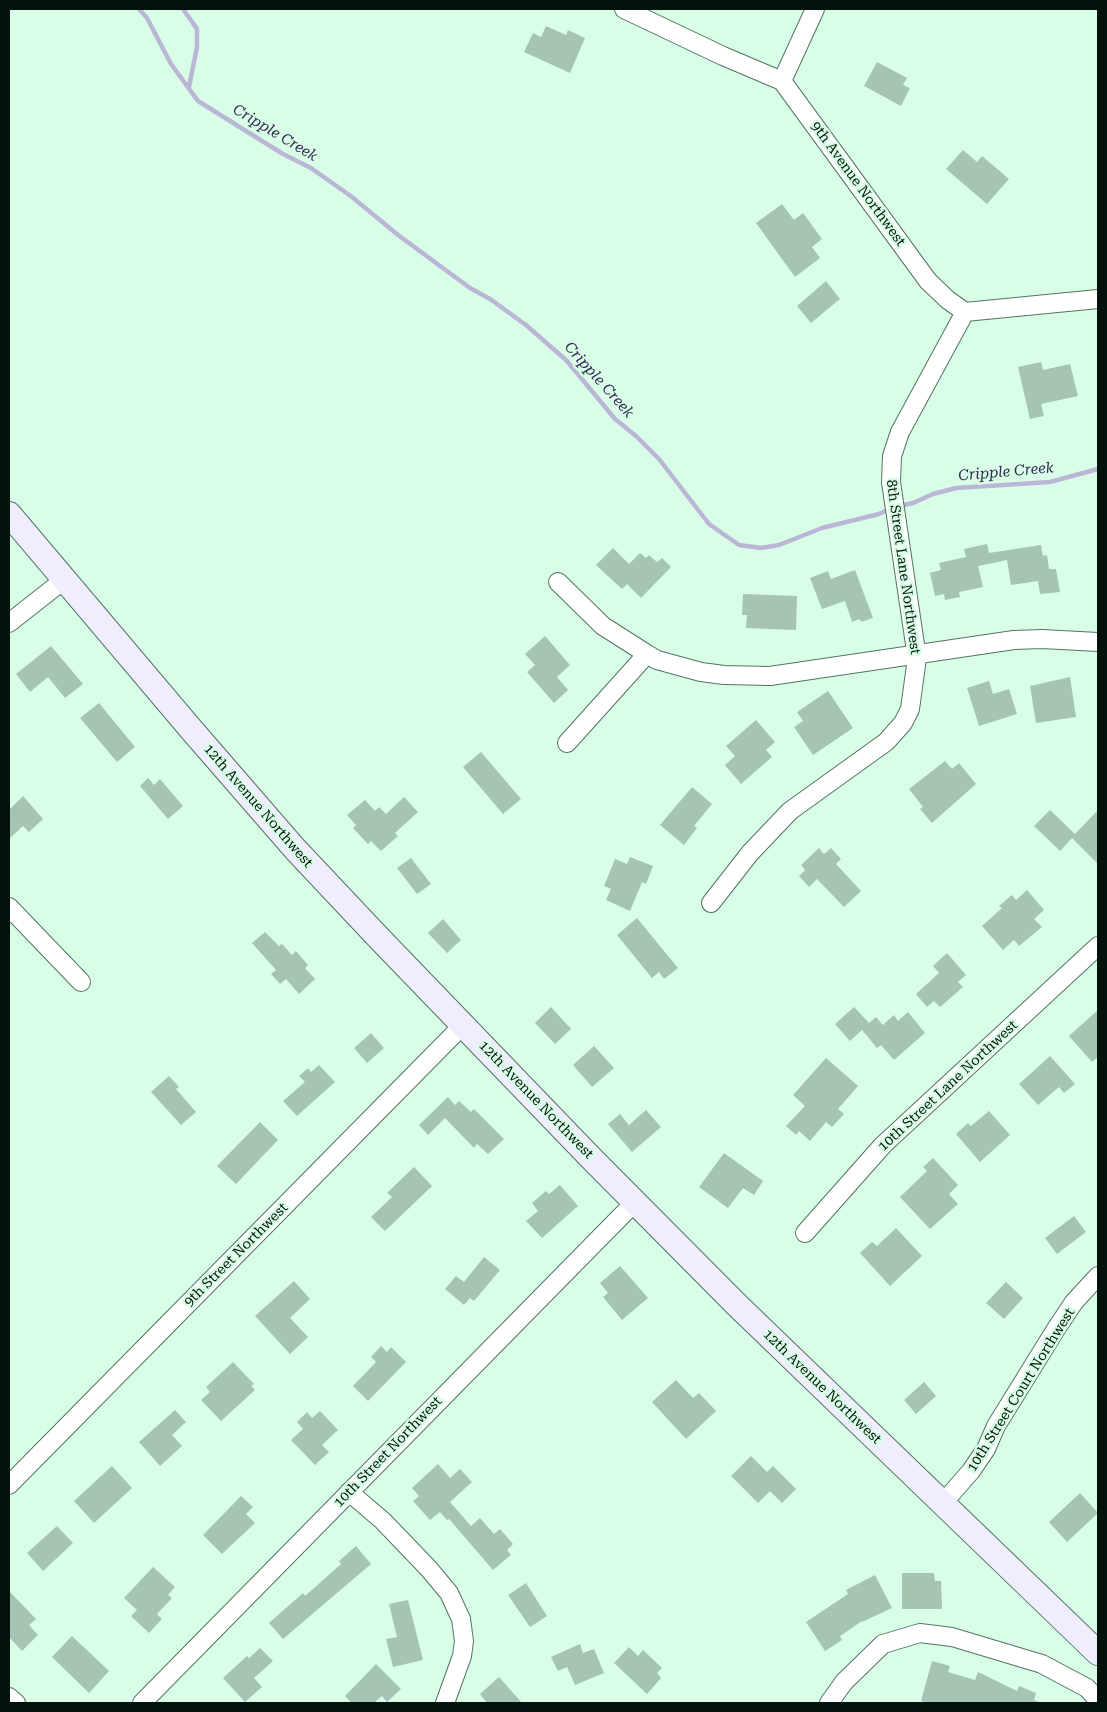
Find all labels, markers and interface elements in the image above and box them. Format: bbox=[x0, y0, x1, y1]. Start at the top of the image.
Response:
water label: Cripple Creek bbox=[229, 101, 321, 165]
street label: 9th Avenue Northwest bbox=[807, 118, 909, 250]
water label: Cripple Creek bbox=[560, 338, 638, 422]
water label: Cripple Creek bbox=[958, 459, 1054, 485]
street label: 8th Street Lane Northwest bbox=[882, 478, 924, 656]
street label: 12th Avenue Northwest bbox=[200, 741, 316, 871]
street label: 10th Street Lane Northwest bbox=[875, 1017, 1021, 1155]
street label: 12th Avenue Northwest bbox=[475, 1037, 597, 1163]
street label: 9th Street Northwest bbox=[181, 1200, 291, 1310]
street label: 10th Street Court Northwest bbox=[964, 1305, 1078, 1475]
street label: 12th Avenue Northwest bbox=[759, 1326, 885, 1448]
street label: 10th Street Northwest bbox=[331, 1393, 445, 1511]

